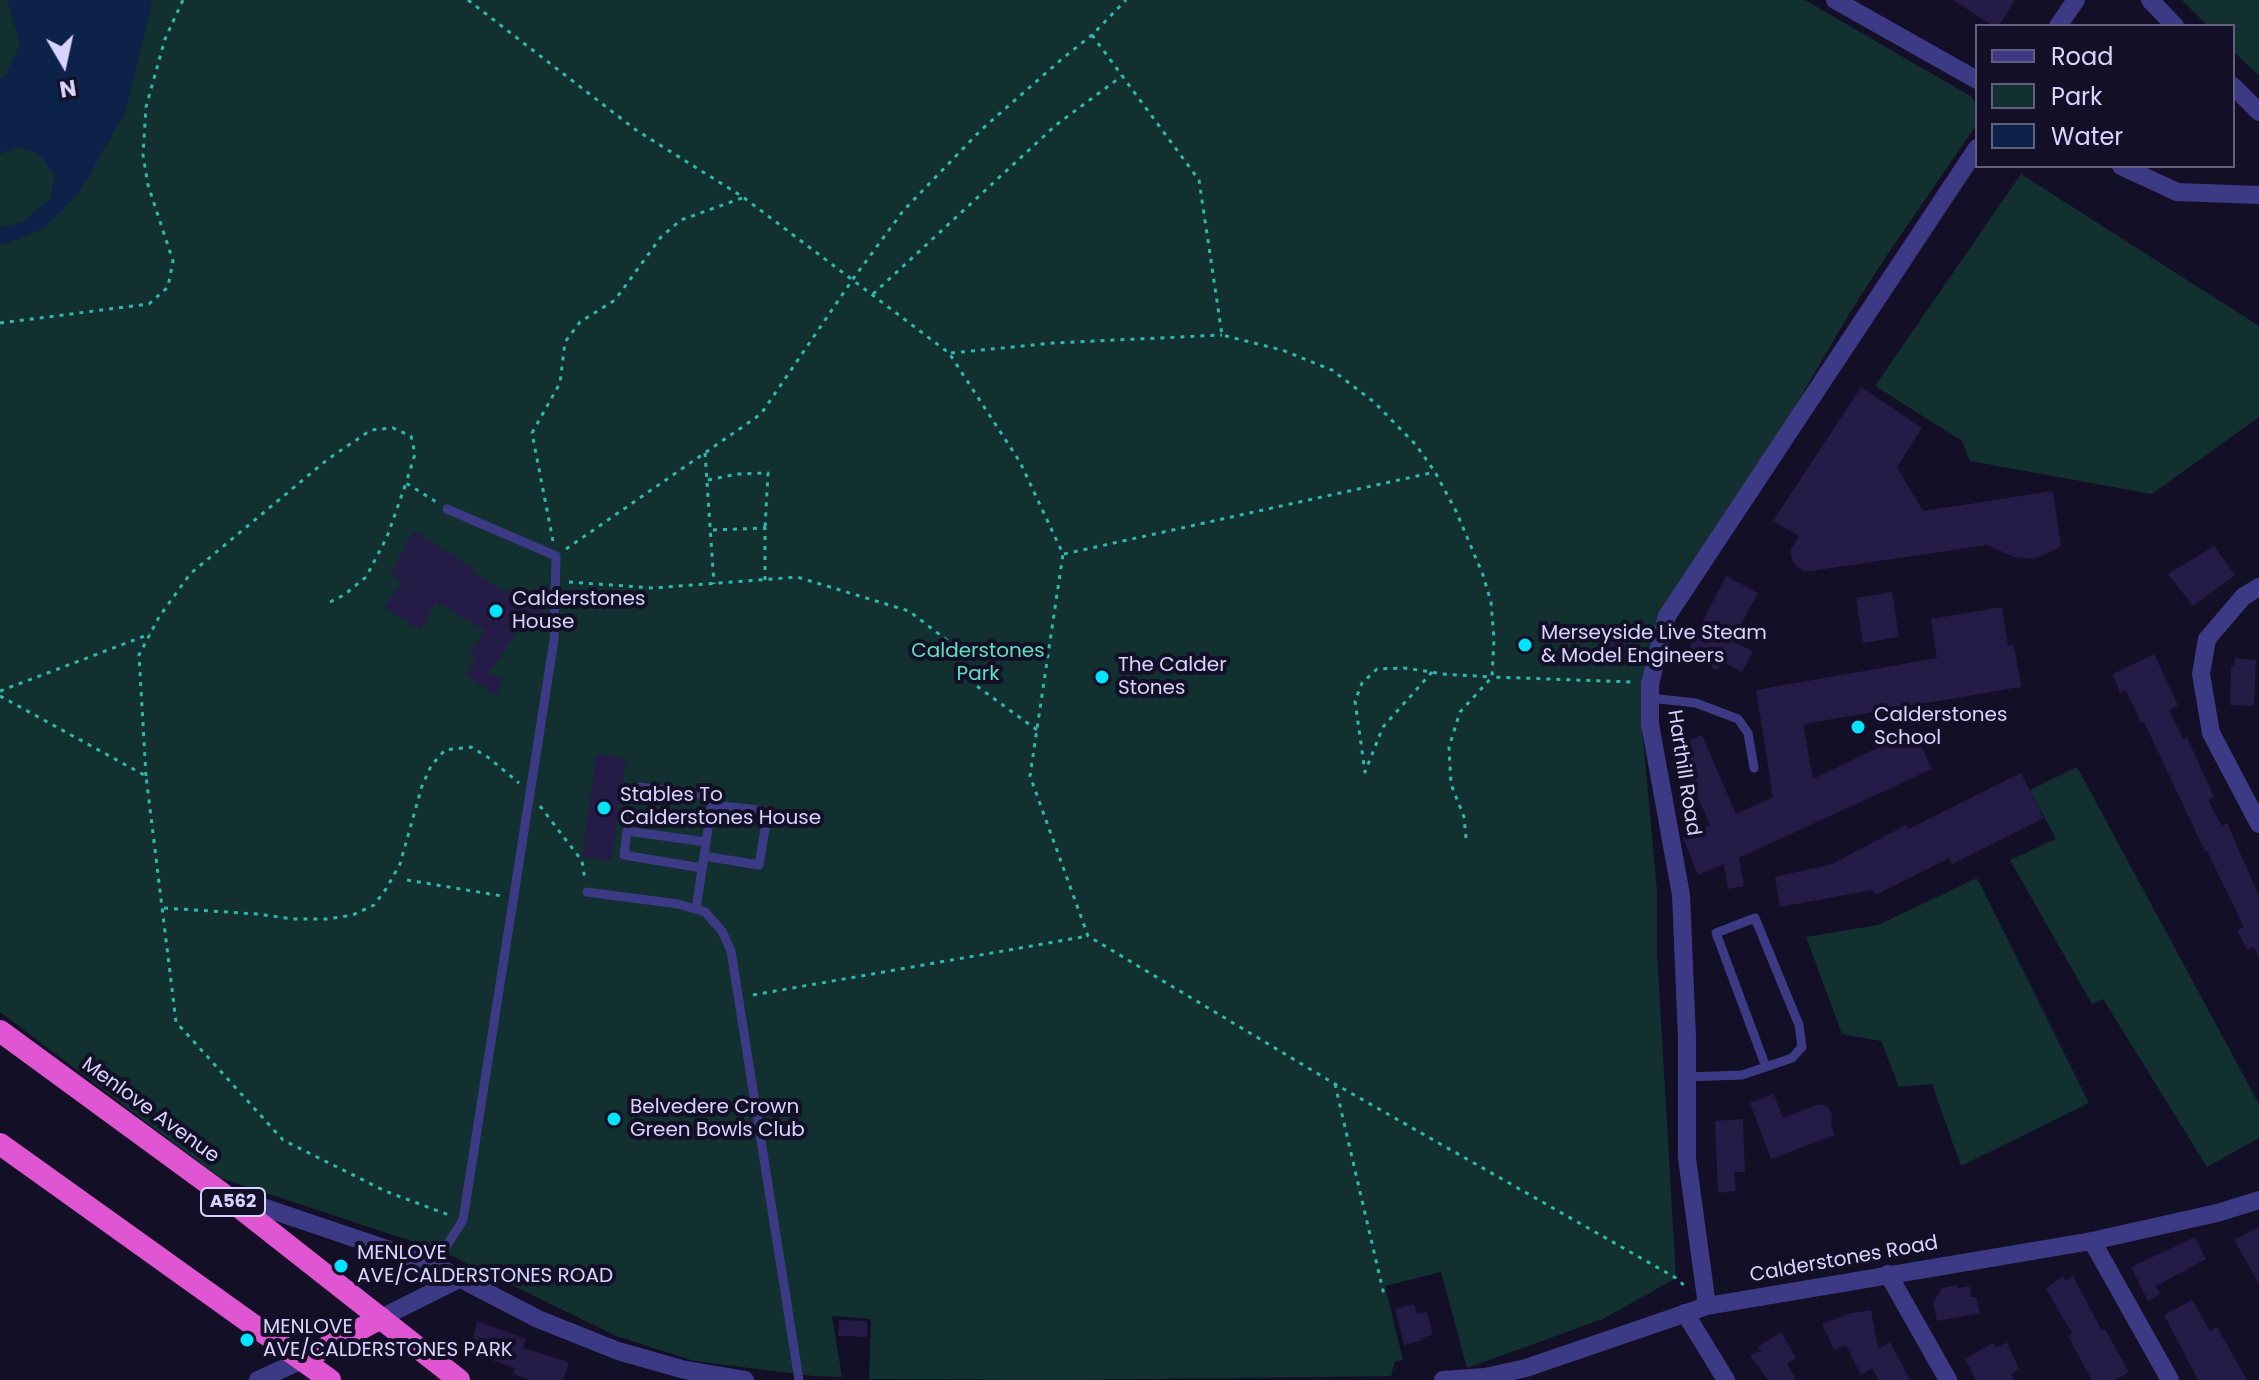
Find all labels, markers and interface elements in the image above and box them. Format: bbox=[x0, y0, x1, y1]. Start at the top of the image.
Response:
north arrow bbox=[24, 24, 104, 104]
legend bbox=[1975, 24, 2235, 168]
text: Road bbox=[2051, 40, 2113, 73]
text: N bbox=[57, 72, 78, 105]
text: Park bbox=[2051, 80, 2102, 113]
text: Water bbox=[2051, 120, 2123, 153]
place label: Calderstones House bbox=[512, 588, 645, 635]
marker: Calderstones House bbox=[487, 602, 505, 620]
place label: Merseyside Live Steam & Model Engineers bbox=[1541, 622, 1767, 669]
marker: Merseyside Live Steam & Model Engineers bbox=[1516, 636, 1534, 654]
park label: Calderstones Park bbox=[911, 640, 1045, 687]
place label: The Calder Stones bbox=[1118, 654, 1227, 701]
marker: The Calder Stones bbox=[1093, 668, 1111, 686]
place label: Calderstones School bbox=[1874, 704, 2007, 751]
street label: Harthill Road bbox=[1661, 708, 1705, 838]
marker: Calderstones School bbox=[1849, 718, 1867, 736]
place label: Stables To Calderstones House bbox=[620, 784, 821, 831]
marker: Stables To Calderstones House bbox=[595, 799, 613, 817]
street label: Menlove Avenue bbox=[77, 1053, 223, 1169]
place label: Belvedere Crown Green Bowls Club bbox=[630, 1096, 805, 1143]
marker: Belvedere Crown Green Bowls Club bbox=[605, 1110, 623, 1128]
road number: A562 bbox=[201, 1188, 265, 1216]
street label: Calderstones Road bbox=[1748, 1232, 1940, 1288]
place label: MENLOVE AVE/CALDERSTONES ROAD bbox=[357, 1242, 613, 1289]
marker: MENLOVE AVE/CALDERSTONES ROAD bbox=[332, 1257, 350, 1275]
place label: MENLOVE AVE/CALDERSTONES PARK bbox=[263, 1316, 513, 1363]
marker: MENLOVE AVE/CALDERSTONES PARK bbox=[238, 1331, 256, 1349]

